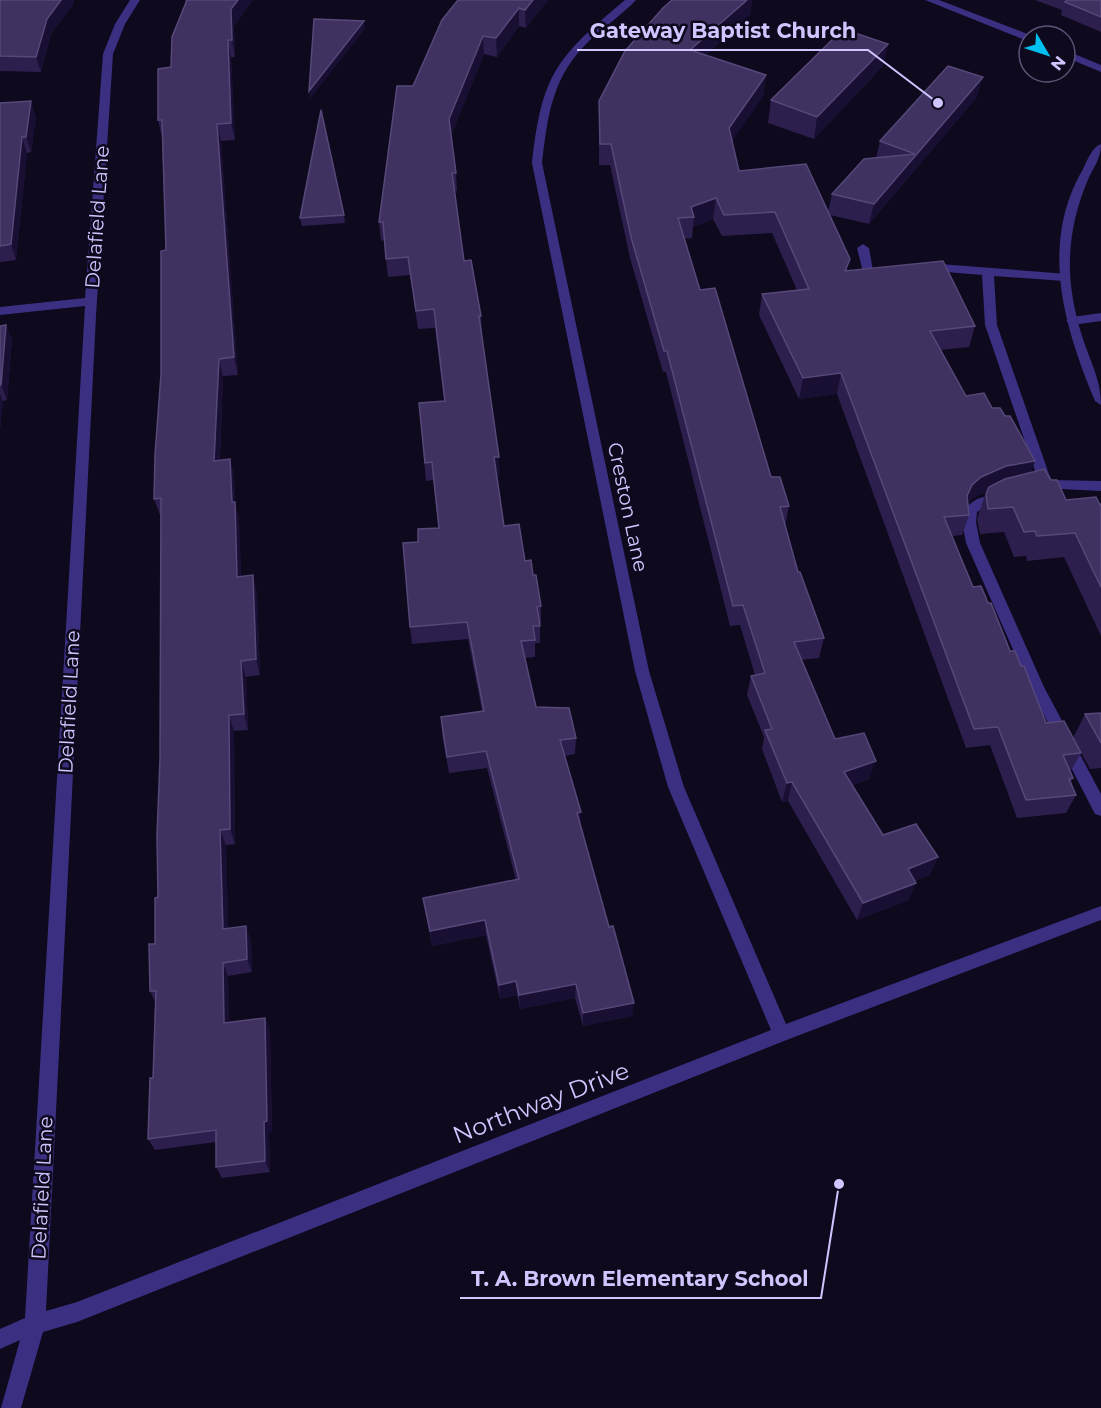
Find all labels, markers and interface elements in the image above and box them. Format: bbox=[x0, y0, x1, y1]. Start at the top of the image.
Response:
callout: Gateway Baptist Church bbox=[577, 11, 868, 50]
text: Gateway Baptist Church bbox=[590, 18, 856, 43]
north arrow bbox=[1017, 24, 1077, 84]
text: N bbox=[1047, 52, 1070, 74]
street label: Delafield Lane bbox=[80, 145, 114, 289]
street label: Creston Lane bbox=[603, 440, 653, 574]
street label: Delafield Lane bbox=[53, 630, 85, 774]
street label: Northway Drive bbox=[448, 1056, 633, 1150]
street label: Delafield Lane bbox=[26, 1116, 58, 1260]
callout: T. A. Brown Elementary School bbox=[460, 1259, 821, 1298]
text: T. A. Brown Elementary School bbox=[471, 1266, 809, 1291]

